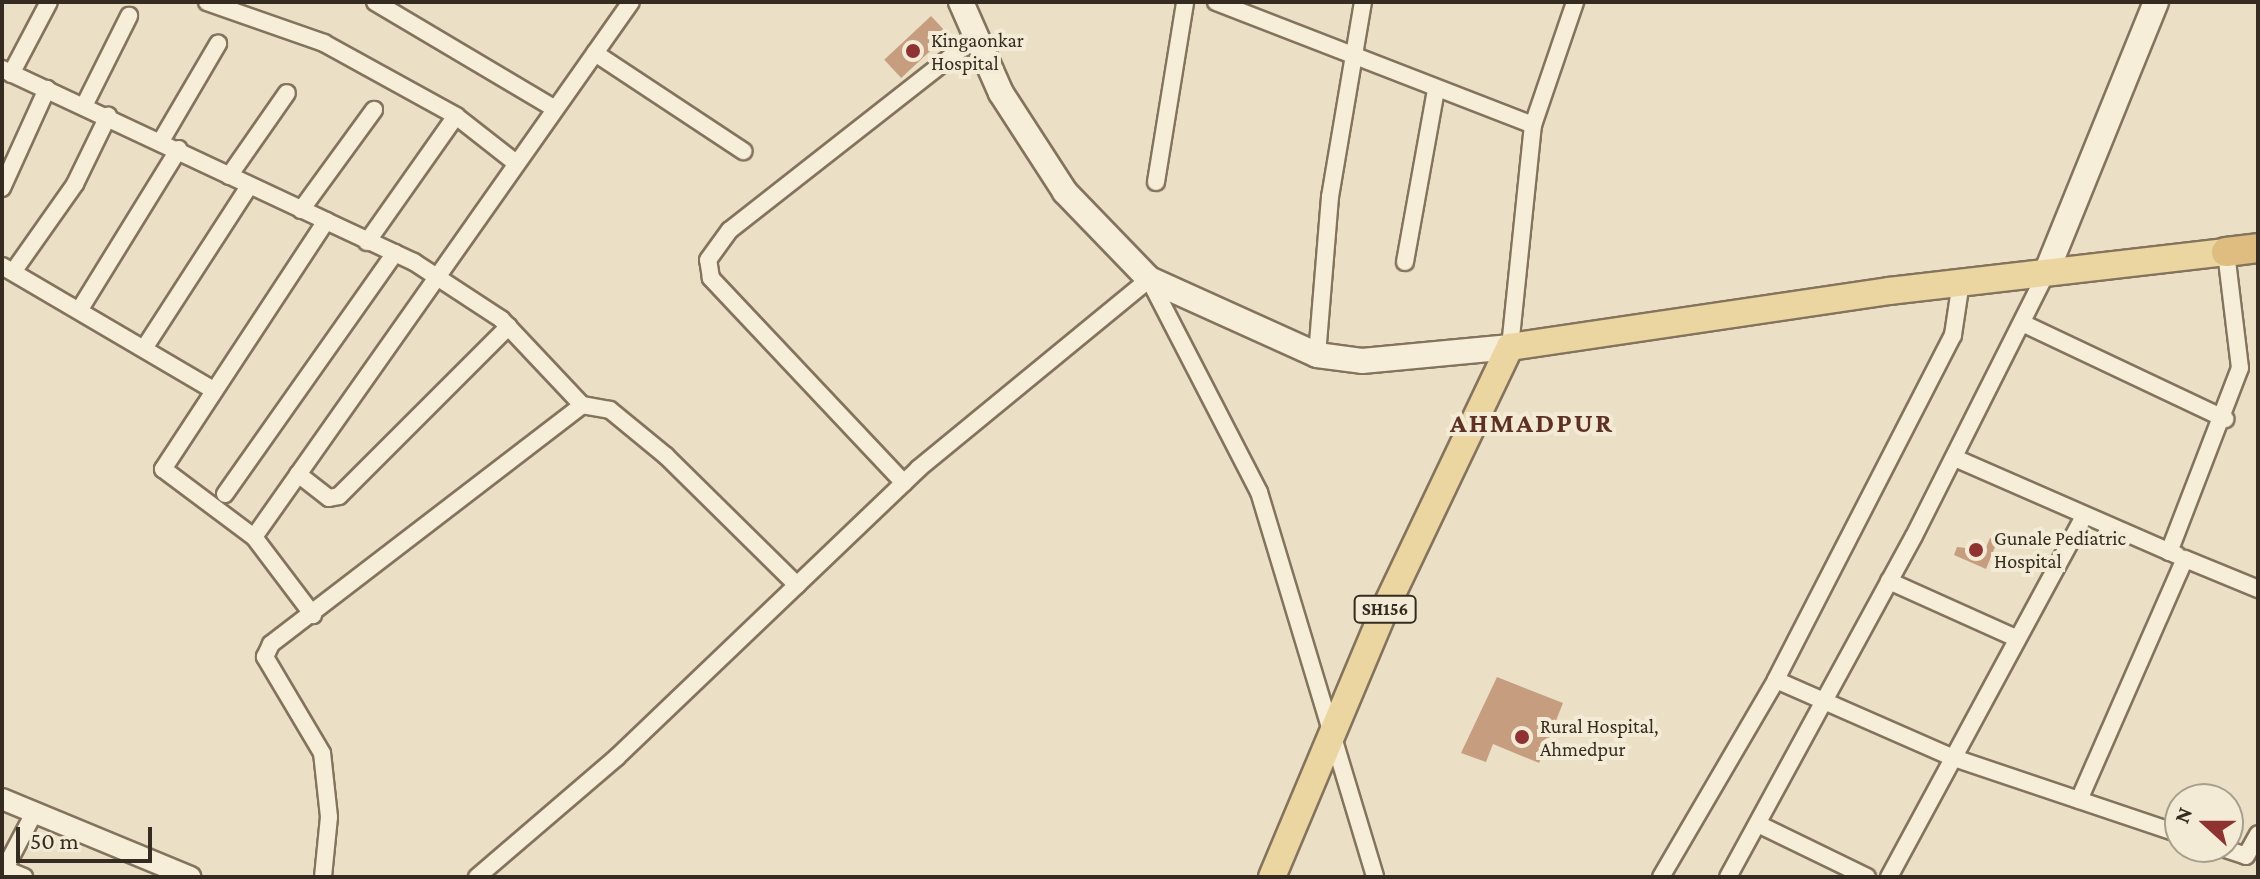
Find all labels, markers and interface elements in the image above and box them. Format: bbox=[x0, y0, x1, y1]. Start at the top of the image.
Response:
place label: Kingaonkar Hospital bbox=[931, 28, 1024, 75]
marker: Kingaonkar Hospital bbox=[902, 40, 924, 62]
district label: AHMADPUR bbox=[1450, 406, 1614, 440]
place label: Gunale Pediatric Hospital bbox=[1994, 526, 2126, 573]
marker: Gunale Pediatric Hospital bbox=[1965, 539, 1987, 561]
road number: SH156 bbox=[1353, 595, 1417, 623]
place label: Rural Hospital, Ahmedpur bbox=[1540, 714, 1659, 761]
marker: Rural Hospital, Ahmedpur bbox=[1511, 726, 1533, 748]
north arrow bbox=[2164, 783, 2244, 863]
text: N bbox=[2169, 803, 2197, 826]
scale bar bbox=[20, 811, 156, 861]
text: 50 m bbox=[30, 827, 79, 854]

